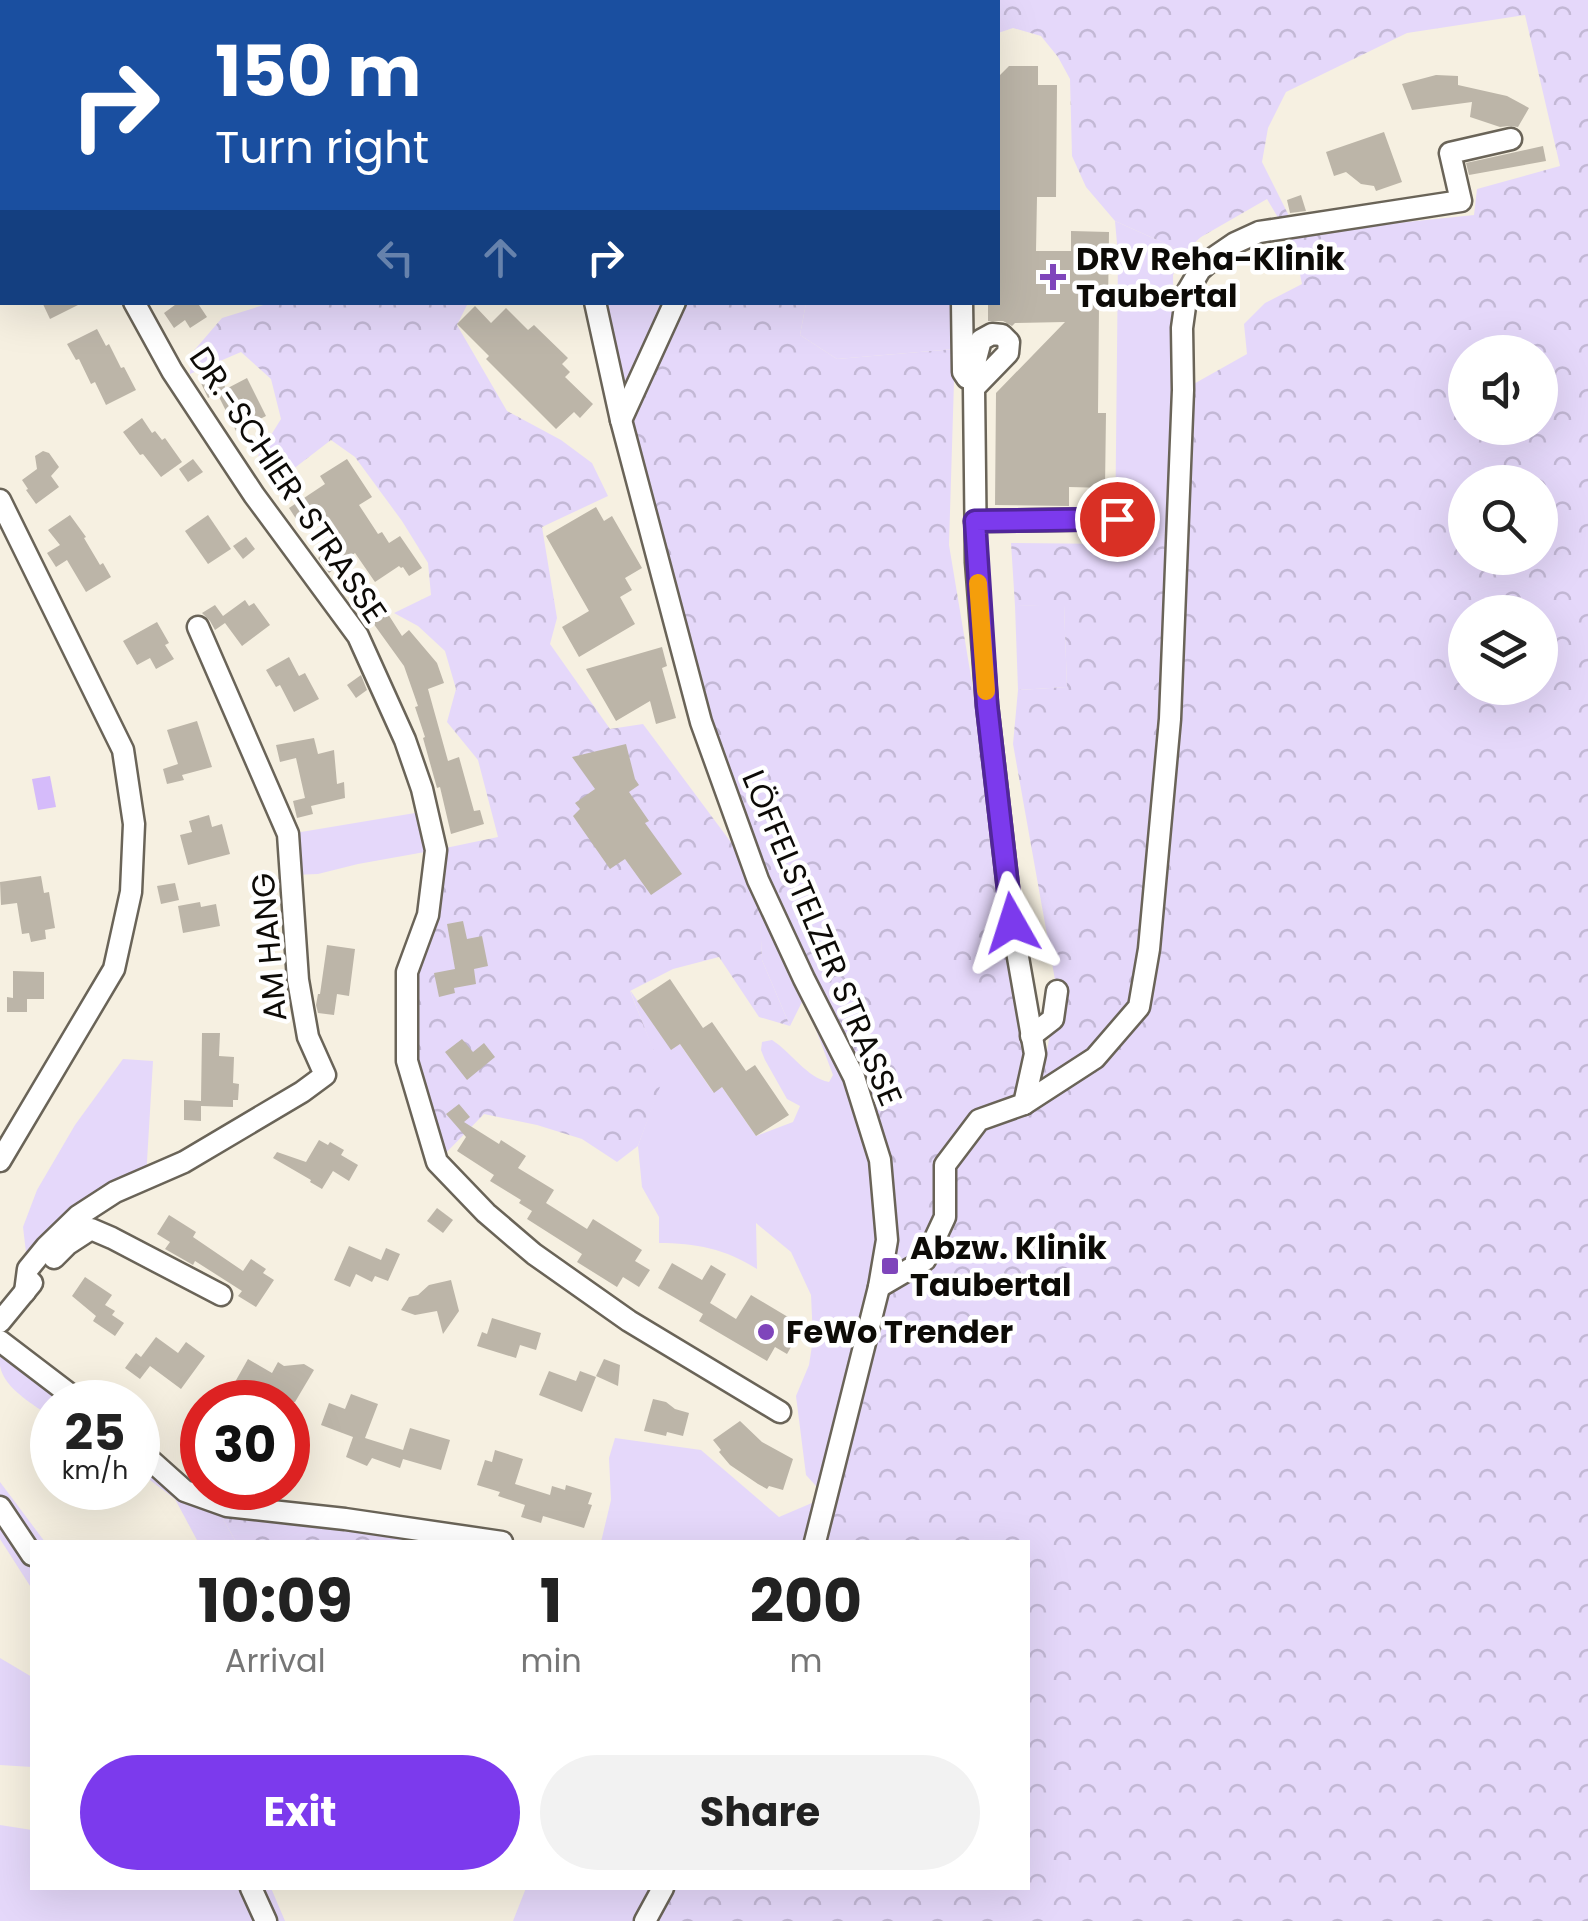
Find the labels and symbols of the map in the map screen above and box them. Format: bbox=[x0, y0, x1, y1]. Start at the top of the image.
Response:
place label: DRV Reha-Klinik Taubertal bbox=[1076, 236, 1345, 318]
marker: DRV Reha-Klinik Taubertal bbox=[1040, 264, 1066, 290]
street label: DR.-SCHIER-STRASSE bbox=[179, 338, 398, 632]
pin bbox=[1075, 477, 1160, 562]
street label: LÖFFELSTELZER STRASSE bbox=[731, 763, 914, 1113]
street label: AM HANG bbox=[240, 871, 297, 1023]
position arrow bbox=[960, 871, 1064, 975]
place label: Abzw. Klinik Taubertal bbox=[910, 1225, 1107, 1307]
marker: Abzw. Klinik Taubertal bbox=[879, 1255, 901, 1277]
place label: FeWo Trender bbox=[786, 1309, 1013, 1354]
marker: FeWo Trender bbox=[755, 1321, 777, 1343]
speed limit sign: 30 bbox=[180, 1380, 310, 1510]

